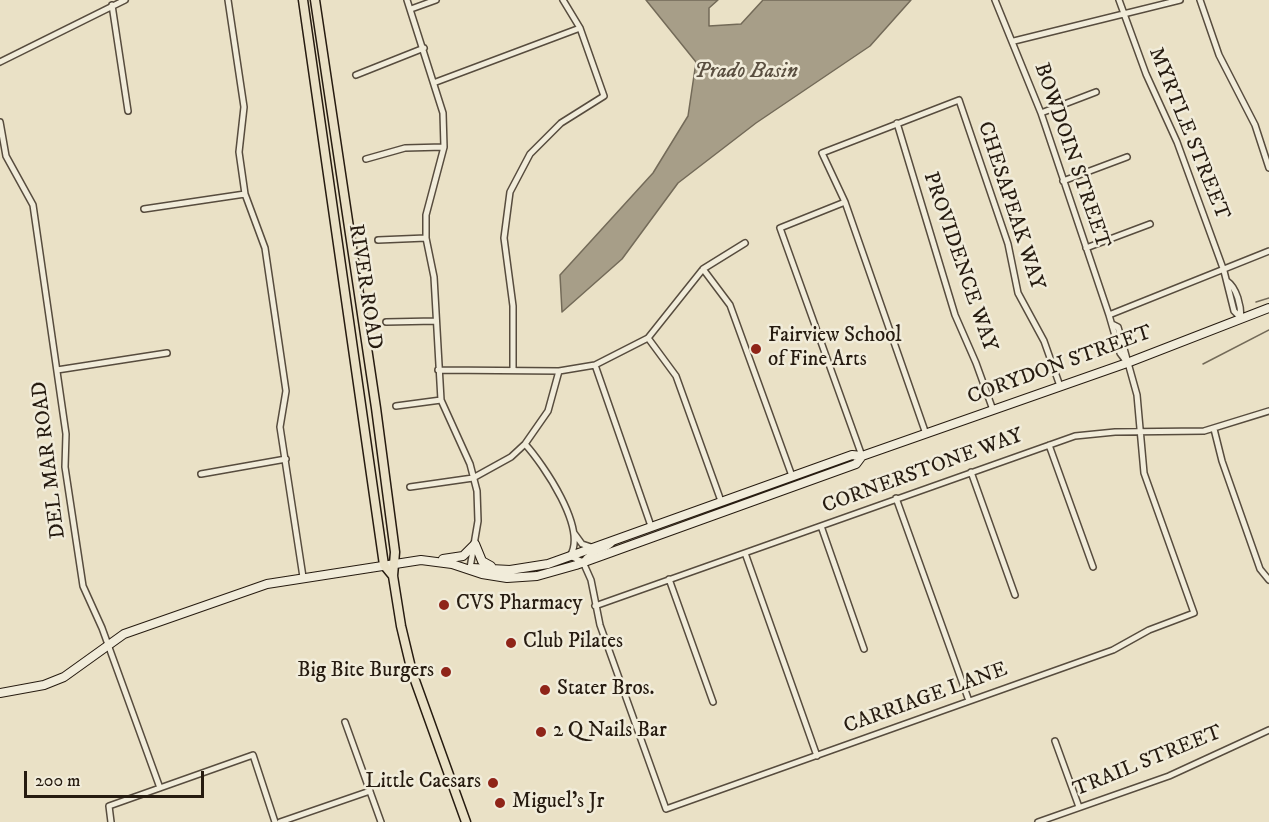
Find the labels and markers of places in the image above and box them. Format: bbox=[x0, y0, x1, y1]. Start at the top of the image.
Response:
place label: Fairview School of Fine Arts bbox=[768, 324, 902, 374]
marker: Fairview School of Fine Arts bbox=[749, 342, 763, 356]
place label: CVS Pharmacy bbox=[456, 592, 582, 618]
marker: CVS Pharmacy bbox=[437, 598, 451, 612]
place label: Club Pilates bbox=[523, 630, 623, 656]
marker: Club Pilates bbox=[504, 636, 518, 650]
place label: Big Bite Burgers bbox=[297, 659, 434, 685]
marker: Big Bite Burgers bbox=[439, 665, 453, 679]
place label: Stater Bros. bbox=[557, 677, 655, 703]
marker: Stater Bros. bbox=[538, 683, 552, 697]
place label: 2 Q Nails Bar bbox=[553, 719, 667, 745]
marker: 2 Q Nails Bar bbox=[534, 725, 548, 739]
place label: Little Caesars bbox=[365, 770, 481, 796]
marker: Little Caesars bbox=[486, 776, 500, 790]
place label: Miguel’s Jr bbox=[512, 790, 604, 816]
marker: Miguel’s Jr bbox=[493, 796, 507, 810]

